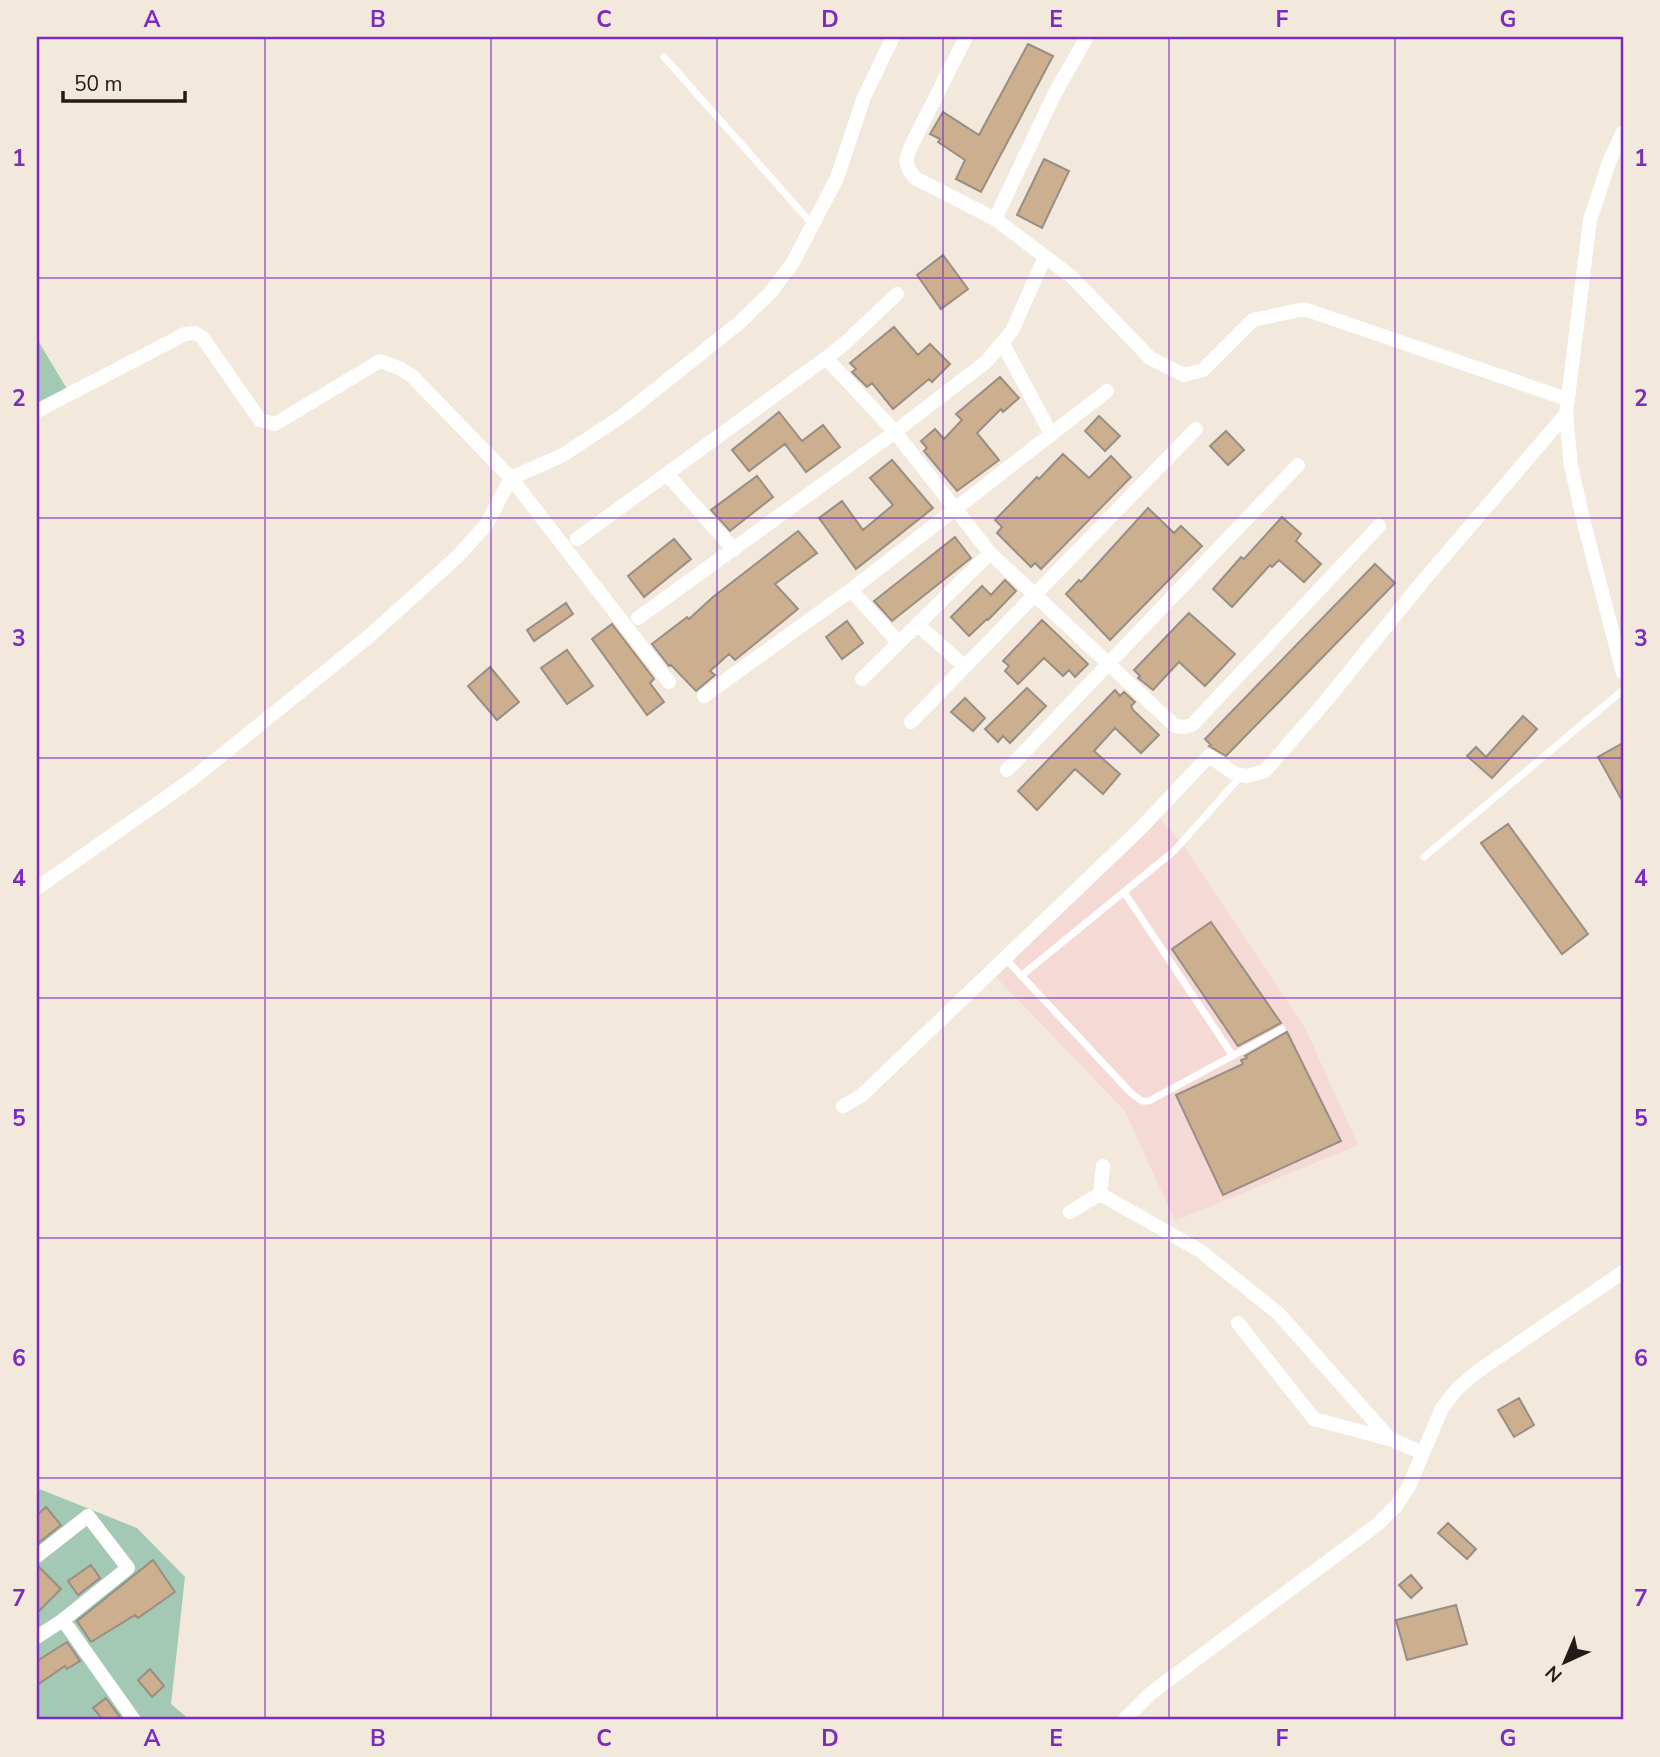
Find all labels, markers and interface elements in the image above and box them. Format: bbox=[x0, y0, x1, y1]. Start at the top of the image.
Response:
text: A bbox=[143, 4, 161, 35]
text: B bbox=[370, 4, 386, 35]
text: C bbox=[596, 4, 612, 35]
text: D bbox=[821, 4, 839, 35]
text: E bbox=[1049, 4, 1063, 35]
text: F bbox=[1276, 4, 1289, 35]
text: G bbox=[1500, 4, 1516, 35]
scale bar bbox=[63, 60, 186, 104]
text: 50 m bbox=[74, 70, 123, 98]
text: 1 bbox=[12, 143, 26, 174]
text: 1 bbox=[1634, 143, 1648, 174]
text: 2 bbox=[12, 383, 26, 414]
text: 2 bbox=[1634, 383, 1648, 414]
text: 3 bbox=[12, 623, 26, 654]
text: 3 bbox=[1634, 623, 1648, 654]
text: 4 bbox=[12, 863, 26, 894]
text: 4 bbox=[1634, 863, 1648, 894]
text: 5 bbox=[12, 1103, 26, 1134]
text: 5 bbox=[1634, 1103, 1648, 1134]
text: 6 bbox=[12, 1343, 26, 1374]
text: 6 bbox=[1634, 1343, 1648, 1374]
text: 7 bbox=[12, 1583, 26, 1614]
text: 7 bbox=[1634, 1583, 1648, 1614]
north arrow bbox=[1530, 1628, 1600, 1698]
text: N bbox=[1540, 1659, 1568, 1688]
text: A bbox=[143, 1723, 161, 1754]
text: B bbox=[370, 1723, 386, 1754]
text: C bbox=[596, 1723, 612, 1754]
text: D bbox=[821, 1723, 839, 1754]
text: E bbox=[1049, 1723, 1063, 1754]
text: F bbox=[1276, 1723, 1289, 1754]
text: G bbox=[1500, 1723, 1516, 1754]

